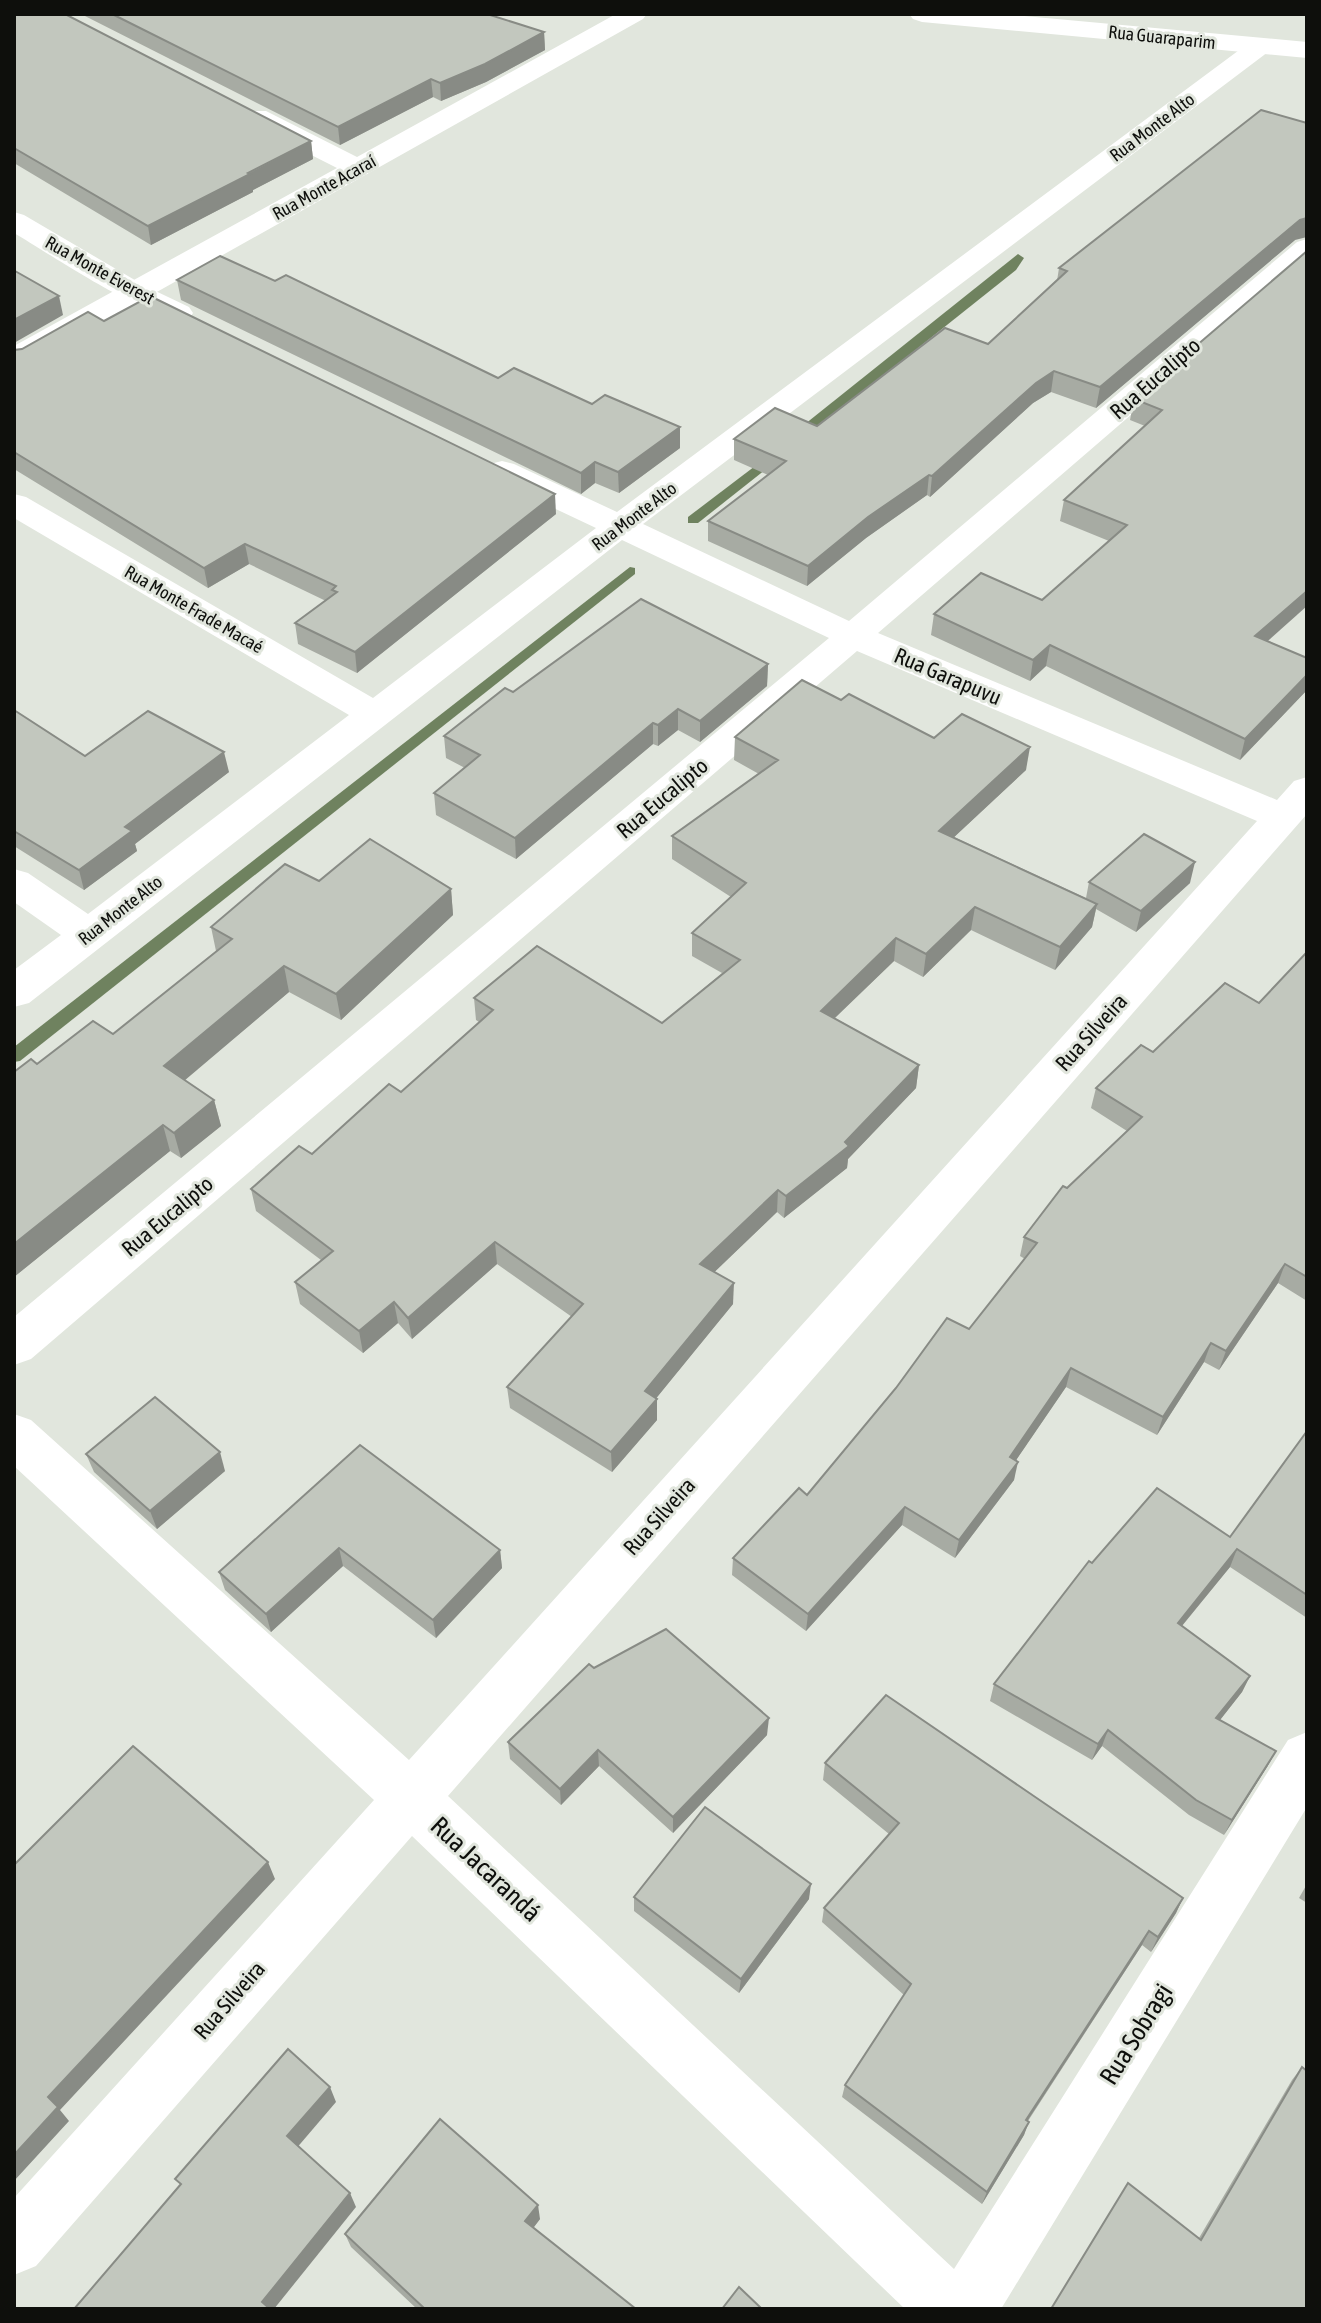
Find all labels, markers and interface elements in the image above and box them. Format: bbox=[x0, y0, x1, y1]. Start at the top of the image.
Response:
street label: Rua Guaraparim bbox=[1107, 21, 1217, 53]
street label: Rua Monte Alto bbox=[1106, 88, 1198, 166]
street label: Rua Monte Acaraí bbox=[269, 150, 379, 224]
street label: Rua Monte Everest bbox=[42, 231, 158, 309]
street label: Rua Eucalipto bbox=[1105, 332, 1205, 424]
street label: Rua Monte Alto bbox=[588, 477, 680, 555]
street label: Rua Monte Frade Macaé bbox=[121, 561, 267, 657]
street label: Rua Garapuvu bbox=[891, 642, 1005, 710]
street label: Rua Eucalipto bbox=[611, 752, 713, 844]
street label: Rua Monte Alto bbox=[74, 871, 166, 949]
street label: Rua Silveira bbox=[1050, 988, 1132, 1076]
street label: Rua Eucalipto bbox=[116, 1170, 218, 1262]
street label: Rua Silveira bbox=[618, 1472, 700, 1560]
street label: Rua Jacarandá bbox=[425, 1810, 547, 1928]
street label: Rua Silveira bbox=[188, 1956, 270, 2044]
street label: Rua Sobragi bbox=[1093, 1978, 1179, 2090]

